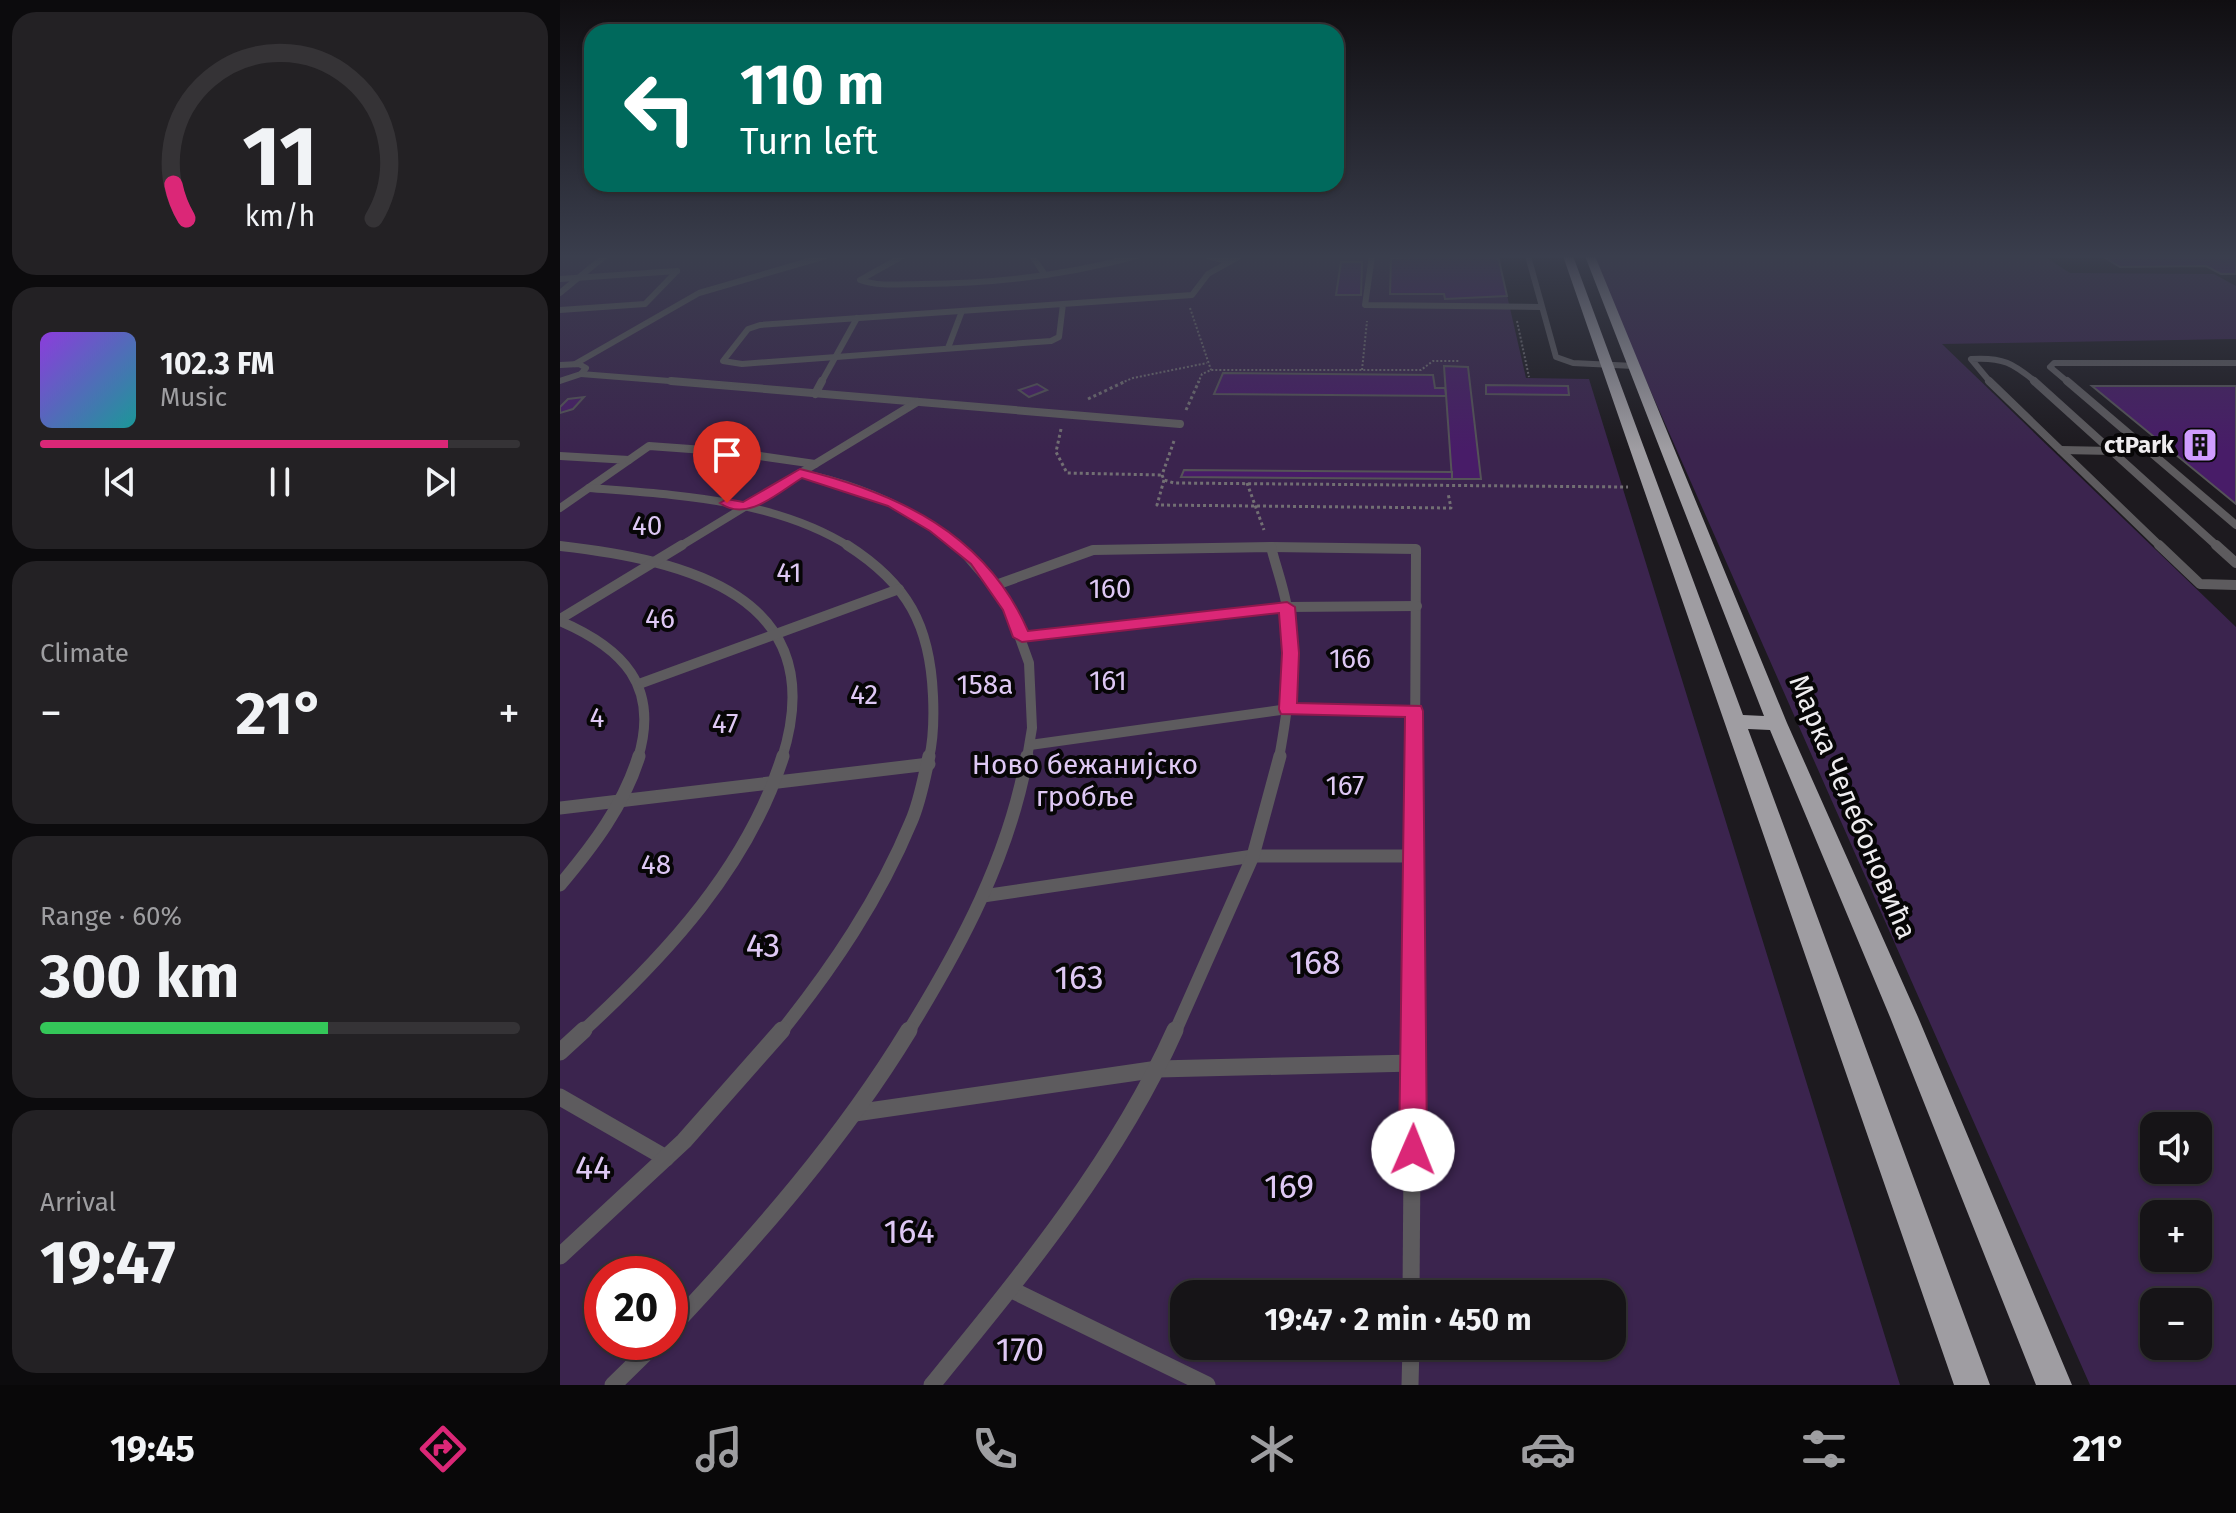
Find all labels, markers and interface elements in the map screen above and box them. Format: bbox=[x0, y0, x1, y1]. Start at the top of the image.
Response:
text: 110 m bbox=[740, 52, 884, 119]
icon: left bbox=[608, 56, 712, 160]
text: 11 bbox=[242, 107, 318, 207]
text: Turn left bbox=[740, 120, 878, 164]
text: km/h bbox=[245, 199, 315, 234]
text: 102.3 FM bbox=[160, 346, 274, 382]
text: Music bbox=[160, 382, 227, 413]
pin bbox=[693, 421, 761, 503]
building icon: ctPark bbox=[2181, 426, 2219, 464]
place label: ctPark bbox=[2104, 431, 2175, 459]
icon: arrive bbox=[705, 433, 749, 477]
icon: previous bbox=[98, 460, 142, 504]
icon: pause bbox=[258, 460, 302, 504]
icon: next bbox=[418, 460, 462, 504]
park label: 40 bbox=[632, 509, 662, 542]
park label: 41 bbox=[776, 556, 802, 589]
park label: 160 bbox=[1089, 572, 1131, 605]
park label: 46 bbox=[645, 602, 675, 635]
text: Climate bbox=[40, 638, 129, 669]
park label: 166 bbox=[1329, 642, 1371, 675]
park label: 161 bbox=[1089, 664, 1127, 697]
park label: 158a bbox=[957, 668, 1013, 701]
street label: Марка Челебоновића bbox=[1782, 670, 1924, 944]
text: 21° bbox=[236, 678, 324, 750]
park label: 42 bbox=[850, 678, 878, 711]
text: − bbox=[40, 687, 62, 740]
text: + bbox=[498, 687, 520, 740]
park label: 4 bbox=[590, 701, 605, 734]
park label: 47 bbox=[712, 707, 738, 740]
park label: Ново бежанијско гробље bbox=[972, 748, 1198, 813]
park label: 167 bbox=[1326, 769, 1364, 802]
park label: 48 bbox=[641, 848, 671, 881]
text: Range · 60% bbox=[40, 901, 182, 932]
park label: 43 bbox=[746, 925, 780, 966]
text: 300 km bbox=[40, 941, 239, 1013]
park label: 168 bbox=[1289, 942, 1341, 983]
park label: 163 bbox=[1054, 957, 1104, 998]
position arrow bbox=[1371, 1108, 1455, 1192]
map controls bbox=[2140, 1112, 2212, 1360]
button: sound bbox=[2140, 1112, 2212, 1184]
park label: 44 bbox=[575, 1147, 611, 1188]
park label: 169 bbox=[1264, 1166, 1314, 1207]
text: Arrival bbox=[40, 1187, 116, 1218]
button: + bbox=[2140, 1200, 2212, 1272]
park label: 164 bbox=[884, 1211, 934, 1252]
text: 19:47 bbox=[40, 1227, 176, 1299]
speed limit sign: 20 bbox=[584, 1256, 688, 1360]
button: − bbox=[2140, 1288, 2212, 1360]
text: 19:47 · 2 min · 450 m bbox=[1264, 1302, 1532, 1338]
park label: 170 bbox=[996, 1329, 1044, 1370]
icon: directions bbox=[415, 1421, 471, 1477]
icon: music bbox=[691, 1421, 747, 1477]
icon: phone bbox=[967, 1421, 1023, 1477]
icon: climate bbox=[1244, 1421, 1300, 1477]
icon: car bbox=[1520, 1421, 1576, 1477]
icon: filters bbox=[1796, 1421, 1852, 1477]
text: 19:45 bbox=[110, 1427, 195, 1471]
text: 21° bbox=[2072, 1427, 2126, 1471]

